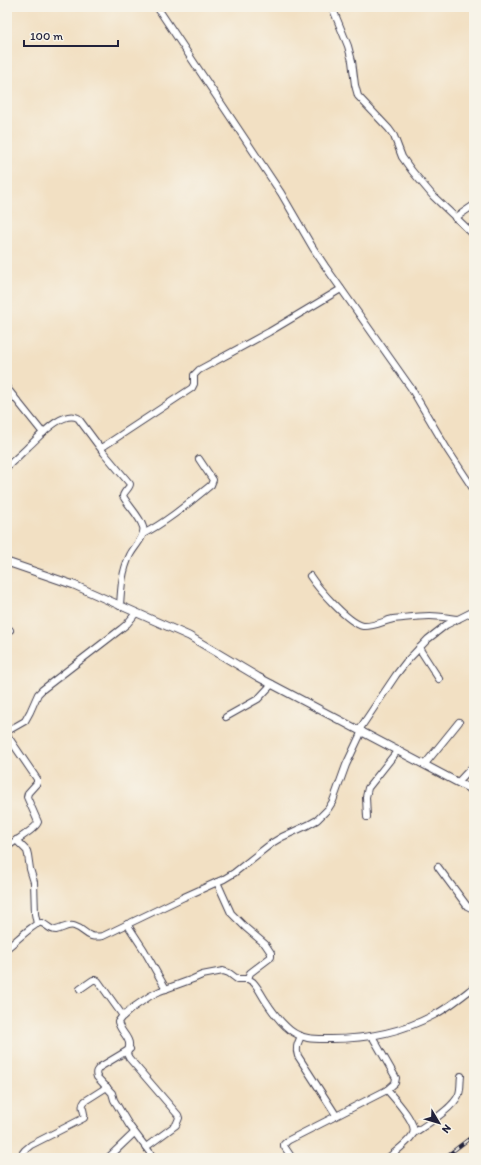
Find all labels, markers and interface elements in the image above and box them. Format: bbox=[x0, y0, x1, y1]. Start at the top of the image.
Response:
scale bar bbox=[24, 22, 118, 48]
text: 100 m bbox=[30, 29, 63, 43]
north arrow bbox=[419, 1103, 459, 1143]
text: N bbox=[439, 1122, 454, 1136]

